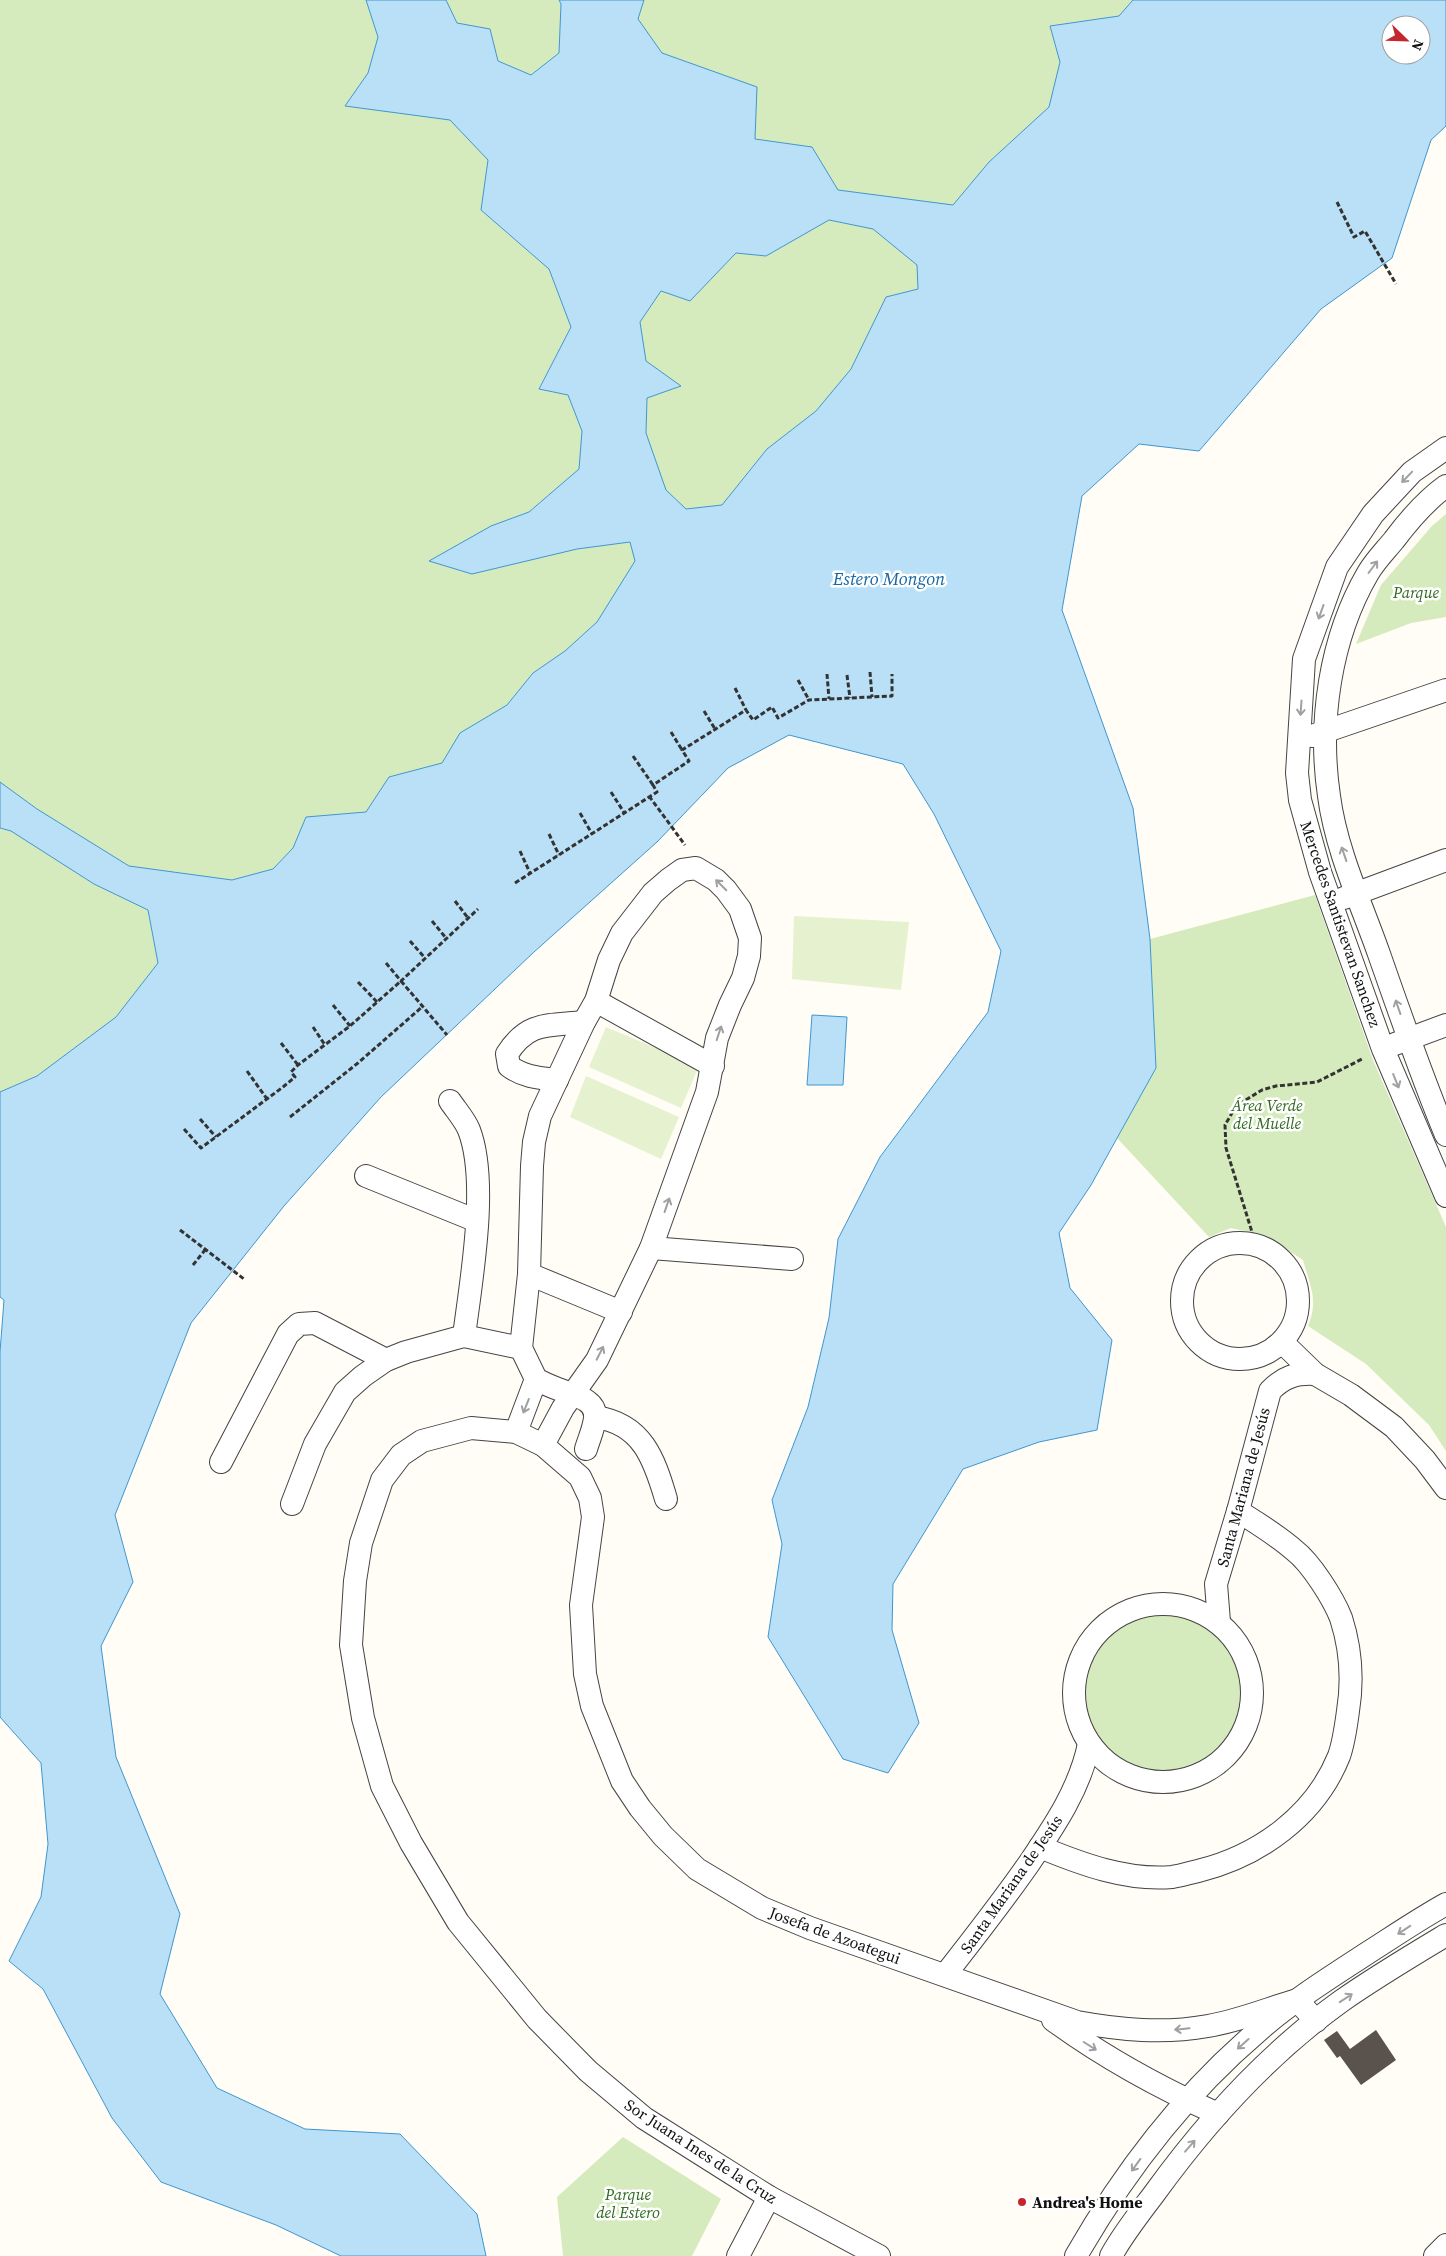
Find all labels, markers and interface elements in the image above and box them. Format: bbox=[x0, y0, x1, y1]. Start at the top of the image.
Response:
north arrow bbox=[1381, 15, 1431, 65]
text: N bbox=[1407, 36, 1429, 54]
one-way arrow bbox=[1401, 471, 1413, 483]
one-way arrow bbox=[1368, 561, 1379, 574]
water label: Estero Mongon bbox=[832, 566, 945, 591]
park label: Parque bbox=[1392, 581, 1440, 603]
one-way arrow bbox=[1316, 604, 1325, 620]
one-way arrow bbox=[1296, 699, 1305, 715]
street label: Mercedes Santistevan Sanchez bbox=[1295, 818, 1387, 1030]
one-way arrow bbox=[1338, 846, 1348, 862]
one-way arrow bbox=[715, 879, 727, 891]
one-way arrow bbox=[1393, 1000, 1402, 1015]
one-way arrow bbox=[715, 1026, 724, 1042]
one-way arrow bbox=[1392, 1073, 1402, 1088]
park label: Área Verde del Muelle bbox=[1230, 1094, 1303, 1134]
one-way arrow bbox=[663, 1198, 672, 1214]
one-way arrow bbox=[596, 1346, 605, 1361]
one-way arrow bbox=[520, 1398, 530, 1413]
street label: Santa Mariana de Jesús bbox=[1211, 1405, 1275, 1569]
street label: Santa Mariana de Jesús bbox=[955, 1810, 1067, 1958]
street label: Josefa de Azoategui bbox=[765, 1901, 904, 1969]
one-way arrow bbox=[1398, 1925, 1412, 1935]
one-way arrow bbox=[1339, 1993, 1353, 2003]
one-way arrow bbox=[1174, 2024, 1190, 2034]
one-way arrow bbox=[1237, 2038, 1250, 2050]
one-way arrow bbox=[1082, 2041, 1096, 2051]
street label: Sor Juana Ines de la Cruz bbox=[621, 2093, 781, 2209]
one-way arrow bbox=[1185, 2139, 1196, 2152]
one-way arrow bbox=[1131, 2158, 1141, 2172]
park label: Parque del Estero bbox=[596, 2183, 660, 2223]
place label: Andrea's Home bbox=[1032, 2191, 1143, 2213]
marker: Andrea's Home bbox=[1016, 2196, 1028, 2208]

